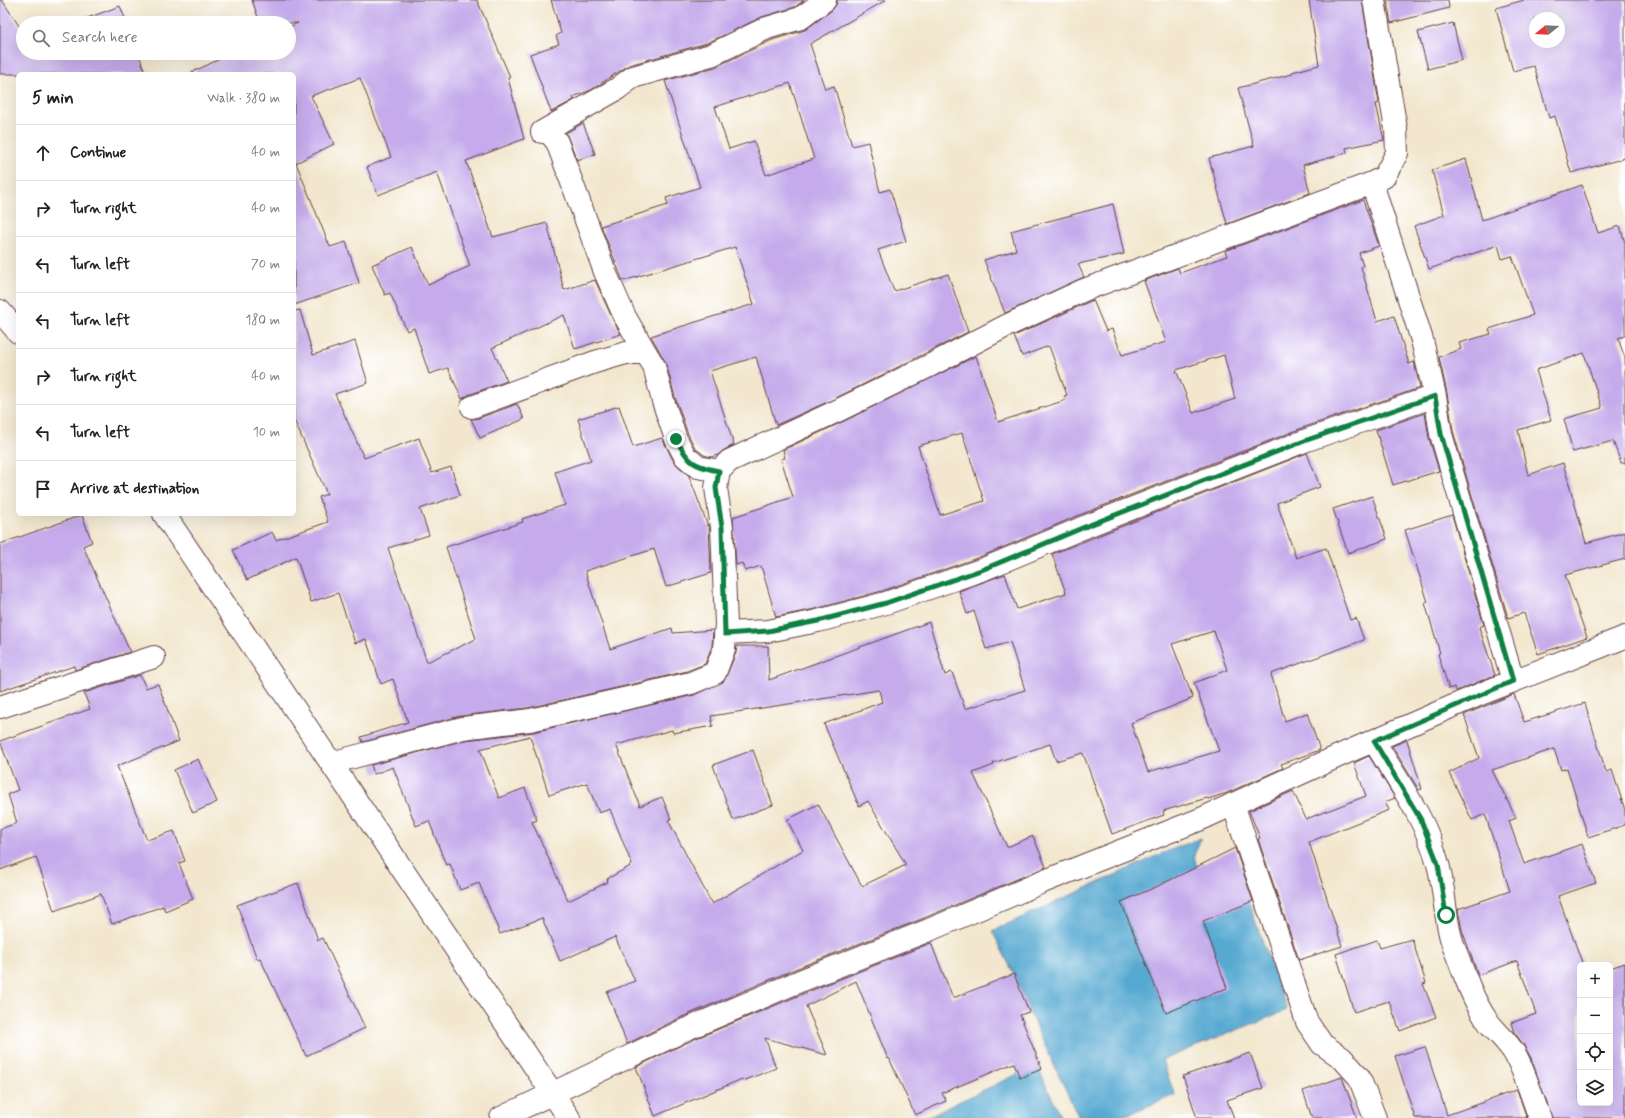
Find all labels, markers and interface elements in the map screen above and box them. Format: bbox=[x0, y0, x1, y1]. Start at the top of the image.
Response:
north arrow bbox=[1529, 12, 1565, 48]
search box bbox=[16, 16, 296, 60]
icon: search bbox=[30, 27, 52, 49]
text: Search here bbox=[62, 28, 138, 48]
text: 5 min bbox=[32, 87, 74, 109]
text: Walk · 380 m bbox=[207, 90, 280, 107]
icon: ahead bbox=[32, 142, 54, 164]
text: Continue bbox=[70, 143, 126, 163]
text: 40 m bbox=[251, 144, 280, 161]
icon: right bbox=[32, 198, 54, 220]
text: Turn right bbox=[70, 199, 137, 219]
text: 40 m bbox=[251, 200, 280, 217]
icon: left bbox=[32, 254, 54, 276]
text: Turn left bbox=[70, 255, 130, 275]
text: 70 m bbox=[251, 256, 280, 273]
icon: left bbox=[32, 310, 54, 332]
text: Turn left bbox=[70, 311, 130, 331]
text: 180 m bbox=[245, 312, 280, 329]
icon: right bbox=[32, 366, 54, 388]
text: Turn right bbox=[70, 367, 137, 387]
text: 40 m bbox=[251, 368, 280, 385]
icon: left bbox=[32, 422, 54, 444]
text: Turn left bbox=[70, 423, 130, 443]
text: 10 m bbox=[253, 424, 280, 441]
route end bbox=[667, 430, 685, 448]
icon: arrive bbox=[32, 478, 54, 500]
text: Arrive at destination bbox=[70, 479, 199, 499]
route start bbox=[1437, 906, 1455, 924]
map controls bbox=[1577, 962, 1613, 1106]
button: + bbox=[1577, 962, 1613, 998]
button: − bbox=[1577, 998, 1613, 1034]
button: locate bbox=[1577, 1034, 1613, 1070]
button: layers bbox=[1577, 1070, 1613, 1106]

